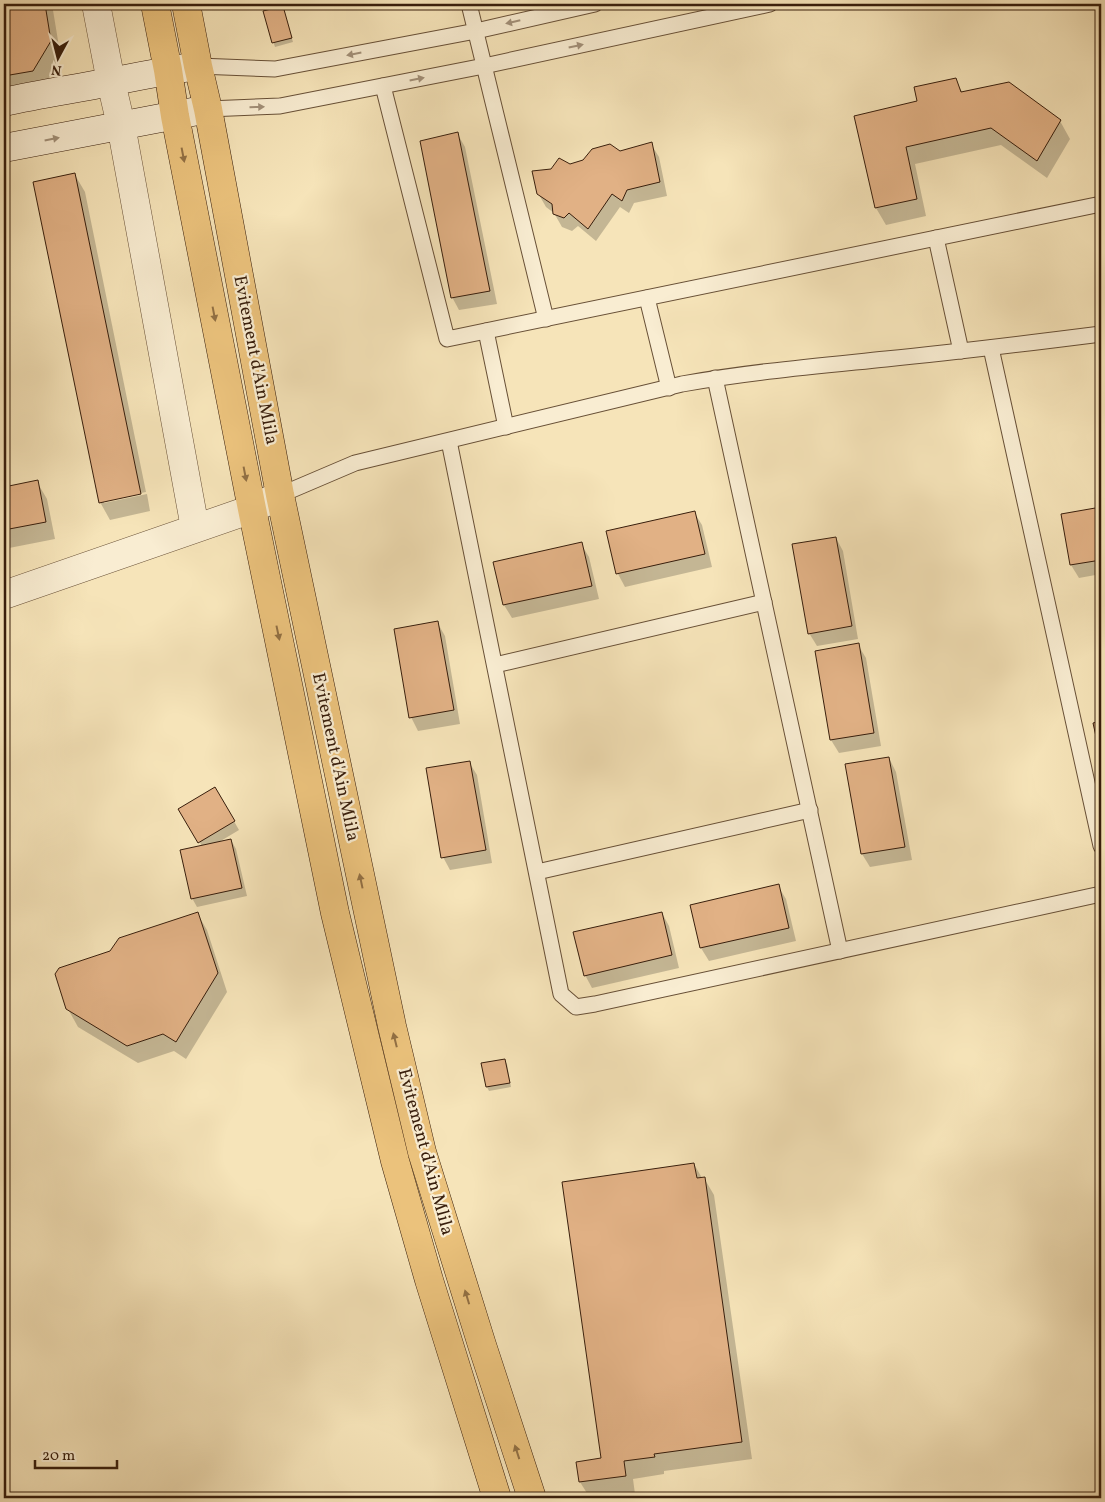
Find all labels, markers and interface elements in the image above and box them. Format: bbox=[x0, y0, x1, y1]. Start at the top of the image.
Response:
one-way arrow bbox=[505, 18, 520, 26]
north arrow bbox=[32, 32, 82, 82]
one-way arrow bbox=[568, 42, 583, 50]
one-way arrow bbox=[346, 50, 361, 58]
text: N bbox=[50, 59, 63, 79]
one-way arrow bbox=[409, 75, 425, 83]
one-way arrow bbox=[249, 103, 265, 111]
one-way arrow bbox=[44, 135, 59, 143]
one-way arrow bbox=[179, 147, 187, 163]
street label: Evitement d'Ain Mlila bbox=[226, 273, 284, 447]
one-way arrow bbox=[210, 307, 218, 322]
one-way arrow bbox=[242, 466, 250, 482]
one-way arrow bbox=[274, 626, 282, 642]
street label: Evitement d'Ain Mlila bbox=[305, 670, 365, 844]
one-way arrow bbox=[357, 873, 365, 888]
one-way arrow bbox=[391, 1032, 399, 1047]
street label: Evitement d'Ain Mlila bbox=[391, 1066, 459, 1238]
one-way arrow bbox=[462, 1290, 470, 1305]
scale bar bbox=[35, 1437, 118, 1469]
one-way arrow bbox=[513, 1444, 521, 1459]
text: 20 m bbox=[42, 1446, 75, 1467]

